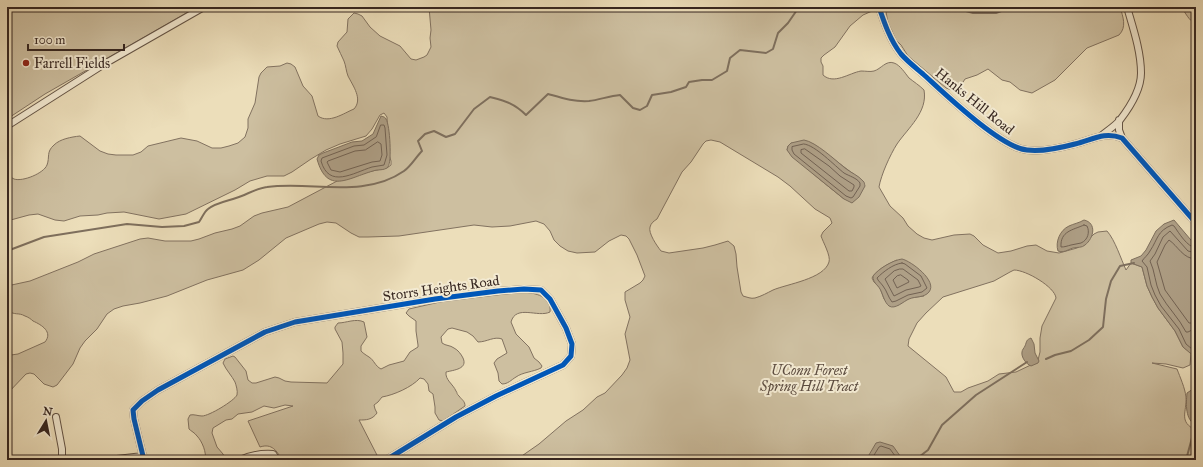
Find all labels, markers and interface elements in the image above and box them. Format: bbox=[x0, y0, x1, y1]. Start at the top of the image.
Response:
scale bar bbox=[28, 26, 124, 52]
text: 100 m bbox=[34, 33, 65, 47]
place label: Farrell Fields bbox=[34, 55, 110, 72]
marker: Farrell Fields bbox=[21, 58, 31, 68]
street label: Hanks Hill Road bbox=[932, 64, 1018, 138]
street label: Storrs Heights Road bbox=[382, 272, 500, 305]
park label: UConn Forest Spring Hill Tract bbox=[759, 362, 860, 396]
north arrow bbox=[26, 401, 66, 441]
text: N bbox=[42, 404, 54, 419]

